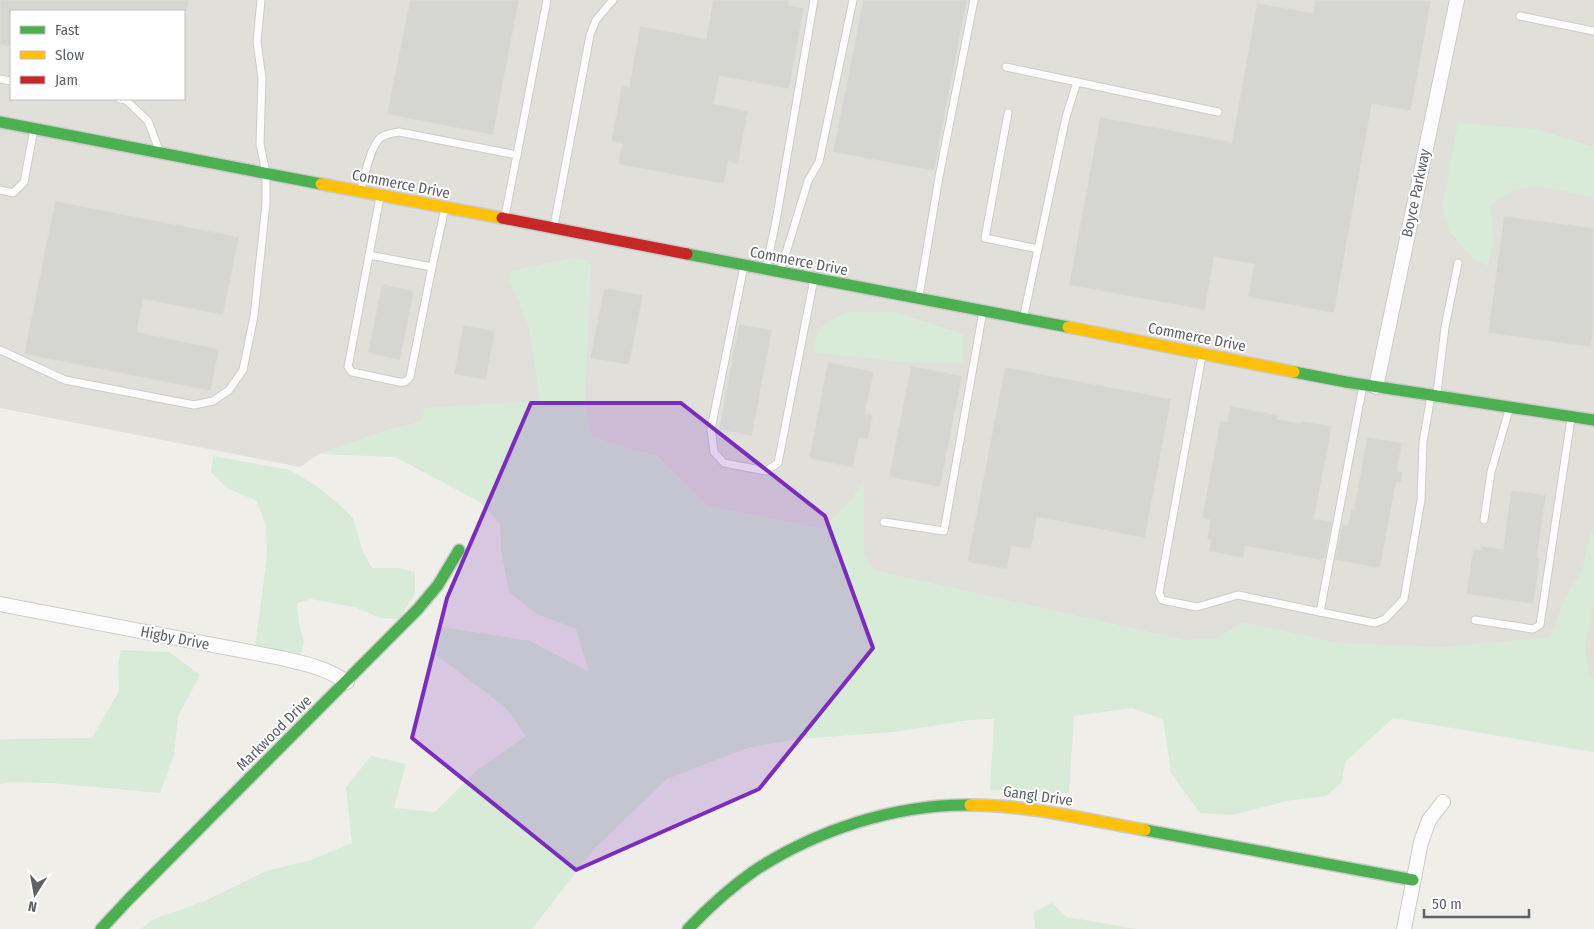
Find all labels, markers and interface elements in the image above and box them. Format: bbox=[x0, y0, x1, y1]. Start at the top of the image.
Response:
legend bbox=[10, 10, 185, 100]
text: Fast bbox=[55, 21, 79, 39]
text: Slow bbox=[55, 46, 84, 64]
text: Jam bbox=[55, 71, 78, 89]
street label: Boyce Parkway bbox=[1398, 147, 1434, 239]
street label: Commerce Drive bbox=[351, 166, 451, 202]
street label: Commerce Drive bbox=[749, 243, 849, 279]
street label: Commerce Drive bbox=[1147, 319, 1247, 355]
street label: Higby Drive bbox=[139, 623, 211, 653]
street label: Markwood Drive bbox=[233, 692, 315, 774]
street label: Gangl Drive bbox=[1002, 782, 1074, 810]
north arrow bbox=[10, 869, 60, 919]
scale bar bbox=[1424, 886, 1529, 918]
text: 50 m bbox=[1432, 895, 1462, 913]
text: N bbox=[27, 897, 38, 915]

